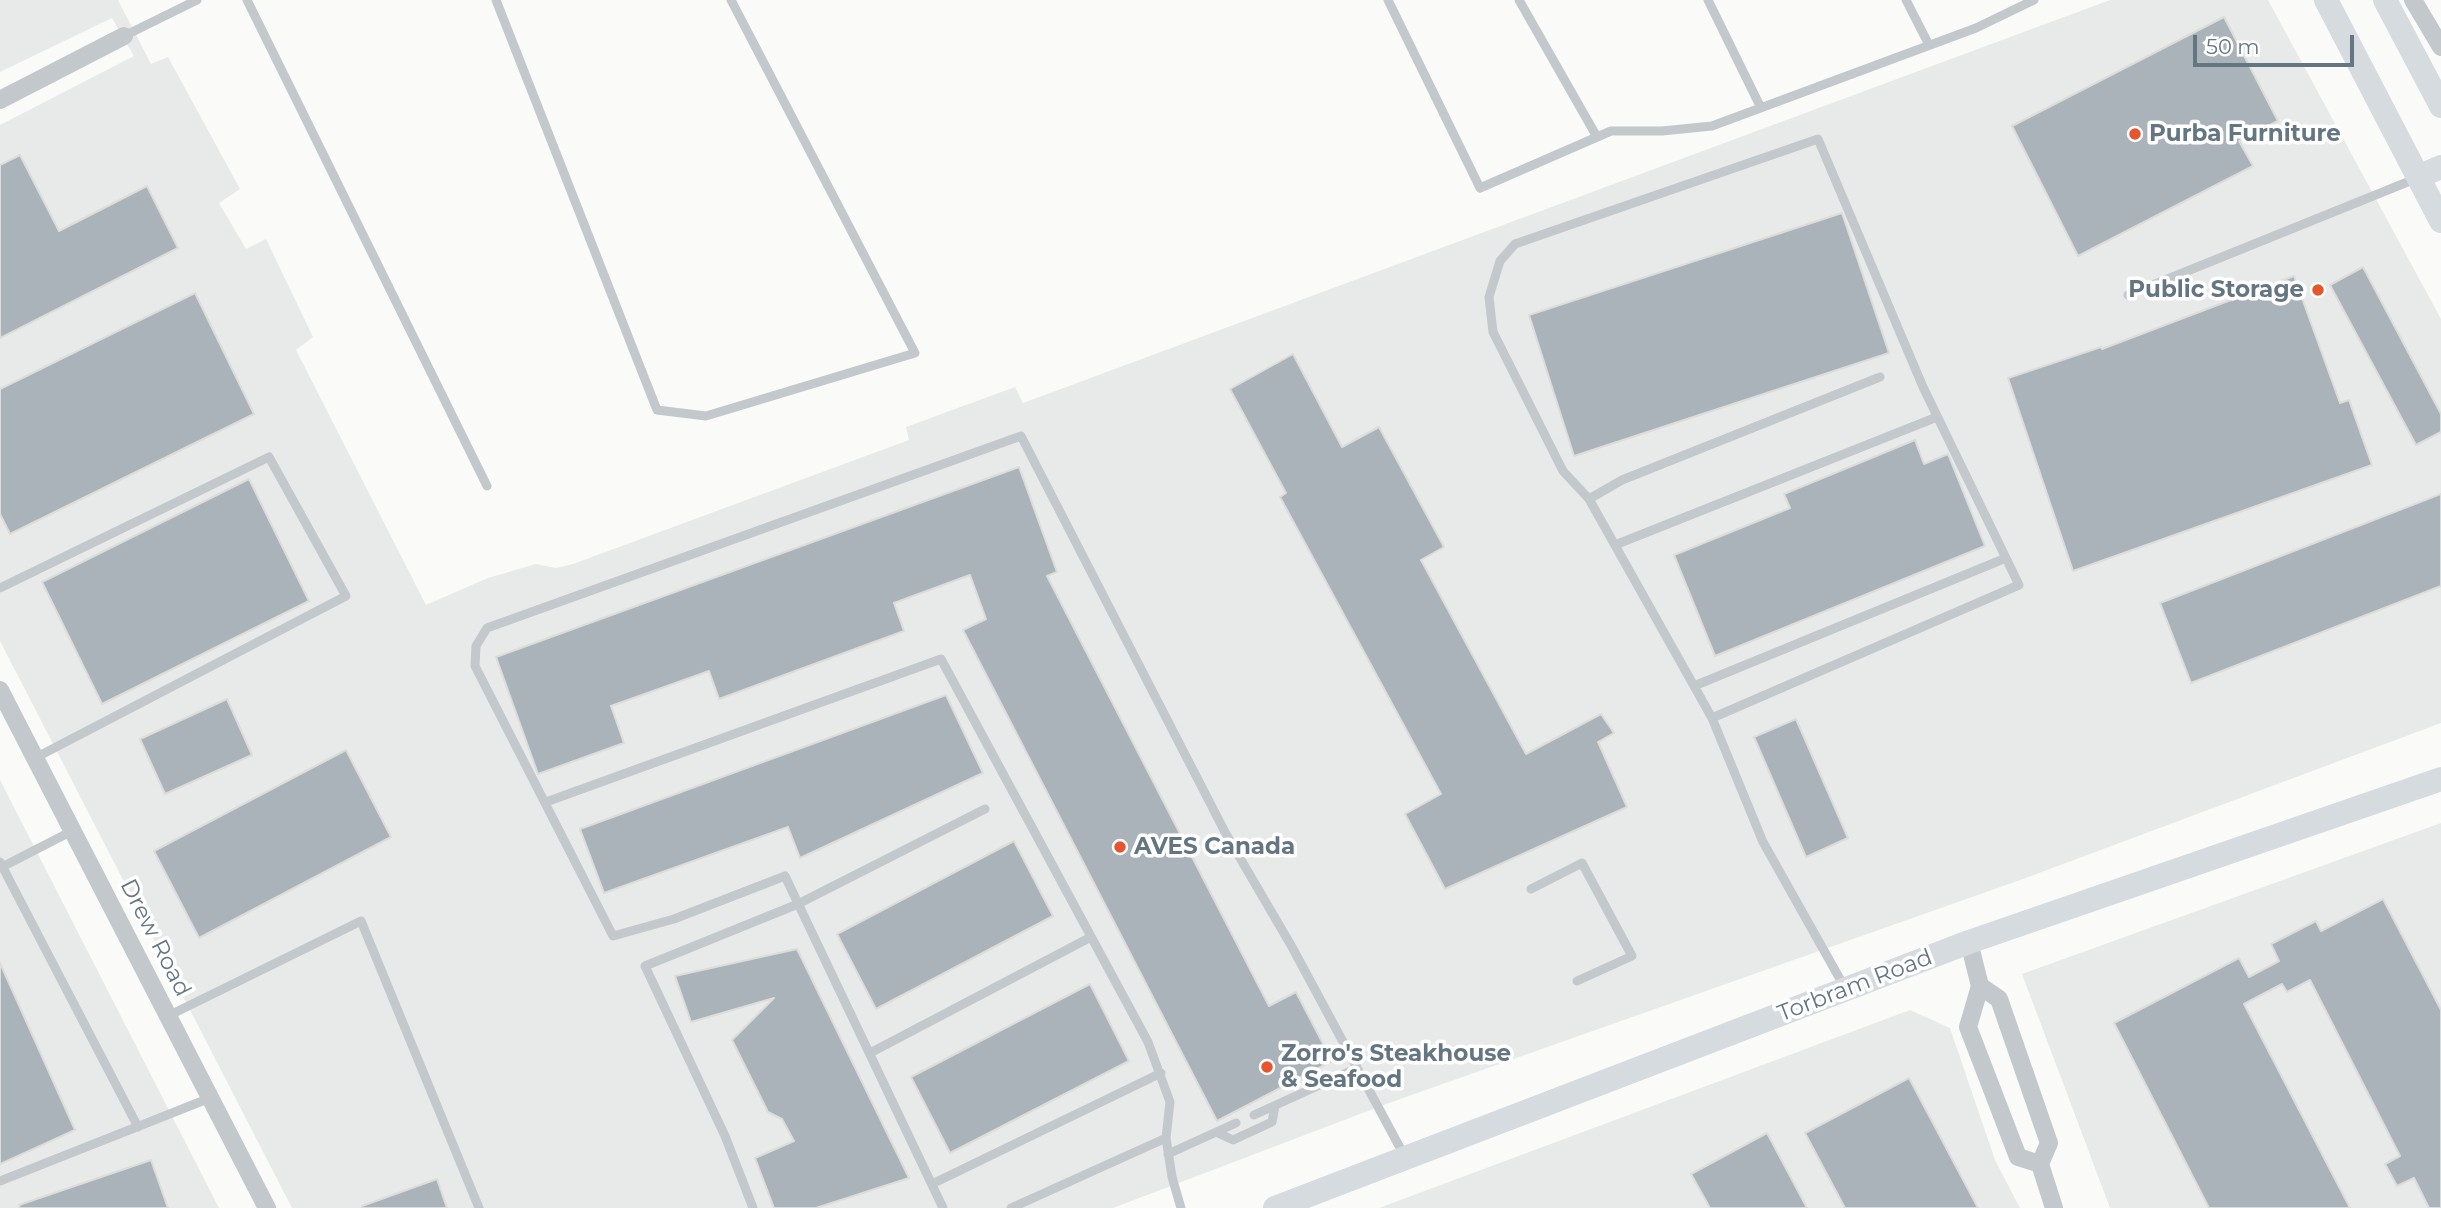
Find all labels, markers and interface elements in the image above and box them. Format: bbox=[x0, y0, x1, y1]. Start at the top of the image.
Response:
scale bar bbox=[2196, 21, 2357, 65]
text: 50 m bbox=[2206, 34, 2260, 59]
place label: Purba Furniture bbox=[2149, 120, 2341, 148]
marker: Purba Furniture bbox=[2127, 126, 2143, 142]
place label: Public Storage bbox=[2128, 276, 2304, 304]
marker: Public Storage bbox=[2310, 282, 2326, 298]
place label: AVES Canada bbox=[1134, 833, 1295, 861]
marker: AVES Canada bbox=[1112, 839, 1128, 855]
street label: Drew Road bbox=[114, 875, 196, 1001]
street label: Torbram Road bbox=[1774, 944, 1936, 1028]
place label: Zorro's Steakhouse & Seafood bbox=[1281, 1040, 1511, 1094]
marker: Zorro's Steakhouse & Seafood bbox=[1259, 1059, 1275, 1075]

